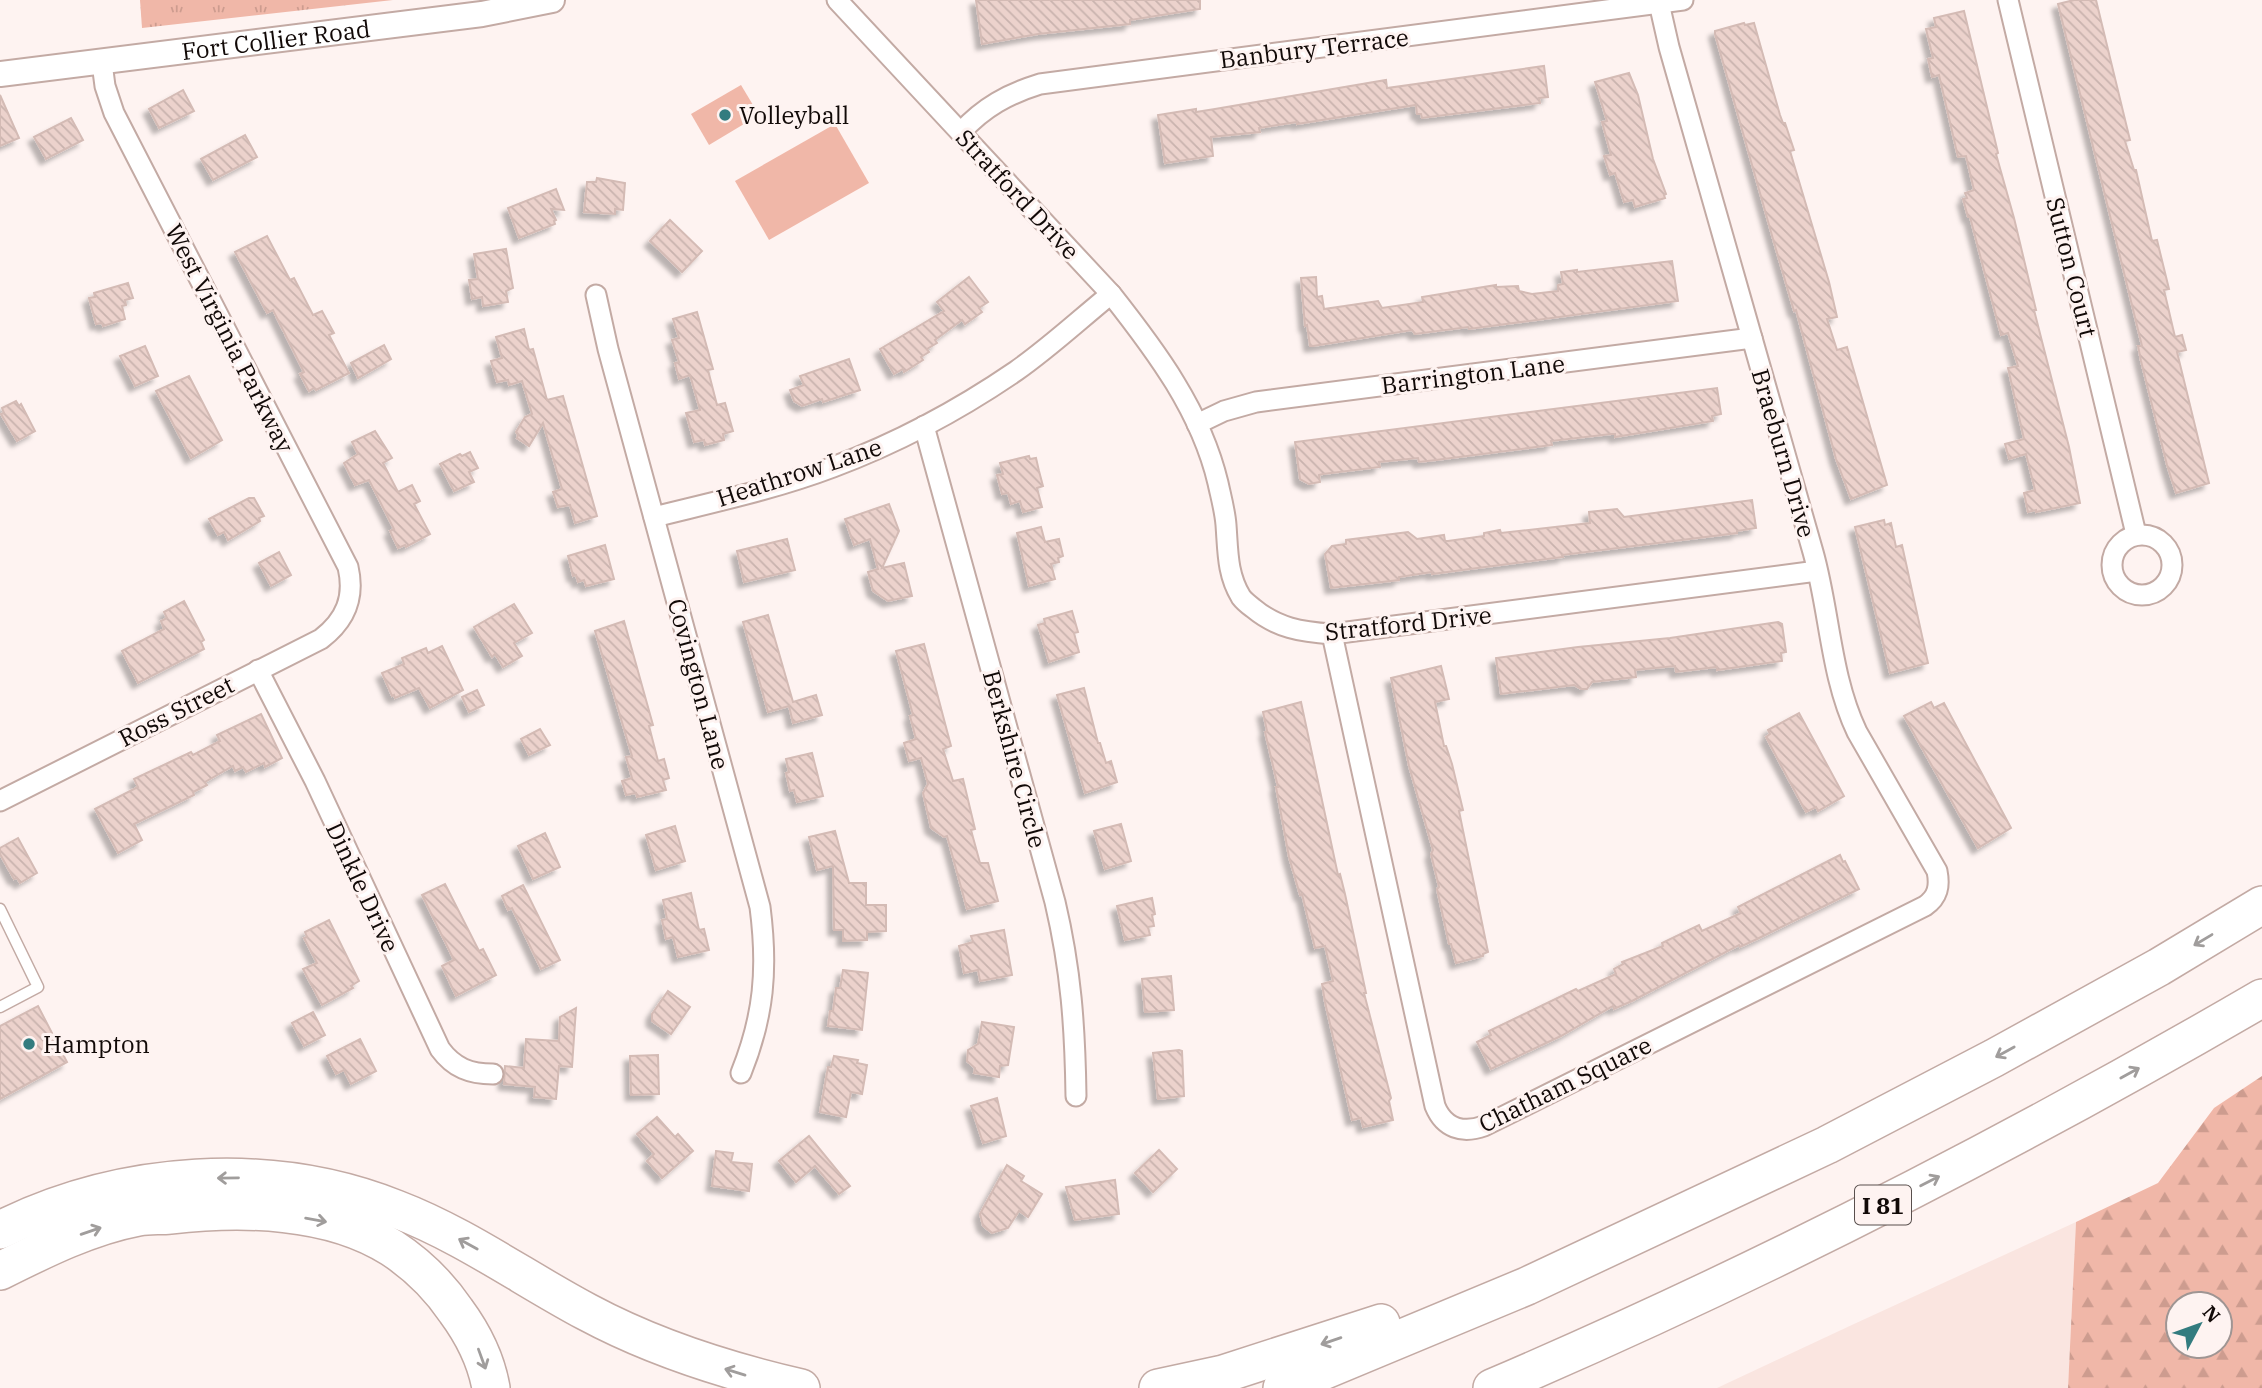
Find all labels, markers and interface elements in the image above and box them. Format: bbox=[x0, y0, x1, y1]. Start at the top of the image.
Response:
street label: Fort Collier Road bbox=[180, 12, 372, 67]
street label: Banbury Terrace bbox=[1218, 21, 1410, 75]
place label: Volleyball bbox=[739, 99, 849, 131]
marker: Volleyball bbox=[717, 107, 733, 123]
street label: Stratford Drive bbox=[949, 122, 1087, 266]
street label: Sutton Court bbox=[2039, 194, 2105, 340]
street label: West Virginia Parkway bbox=[158, 218, 302, 458]
street label: Barrington Lane bbox=[1379, 347, 1567, 401]
street label: Braeburn Drive bbox=[1745, 365, 1823, 541]
street label: Heathrow Lane bbox=[712, 430, 886, 514]
street label: Covington Lane bbox=[661, 595, 737, 773]
street label: Stratford Drive bbox=[1323, 598, 1493, 648]
street label: Berkshire Circle bbox=[976, 666, 1054, 852]
street label: Ross Street bbox=[113, 668, 239, 754]
street label: Dinkle Drive bbox=[319, 817, 407, 957]
one-way arrow bbox=[2194, 933, 2214, 947]
place label: Hampton bbox=[43, 1028, 150, 1060]
street label: Chatham Square bbox=[1473, 1028, 1657, 1140]
marker: Hampton bbox=[21, 1036, 37, 1052]
one-way arrow bbox=[1996, 1045, 2016, 1059]
one-way arrow bbox=[2119, 1066, 2140, 1079]
one-way arrow bbox=[217, 1171, 240, 1184]
one-way arrow bbox=[1919, 1174, 1940, 1187]
road number: I 81 bbox=[1855, 1186, 1911, 1224]
one-way arrow bbox=[304, 1214, 327, 1227]
one-way arrow bbox=[80, 1224, 102, 1236]
one-way arrow bbox=[459, 1237, 479, 1251]
north arrow bbox=[2164, 1290, 2234, 1360]
text: N bbox=[2198, 1300, 2226, 1327]
one-way arrow bbox=[1321, 1336, 1343, 1348]
one-way arrow bbox=[477, 1348, 489, 1370]
one-way arrow bbox=[724, 1364, 746, 1377]

